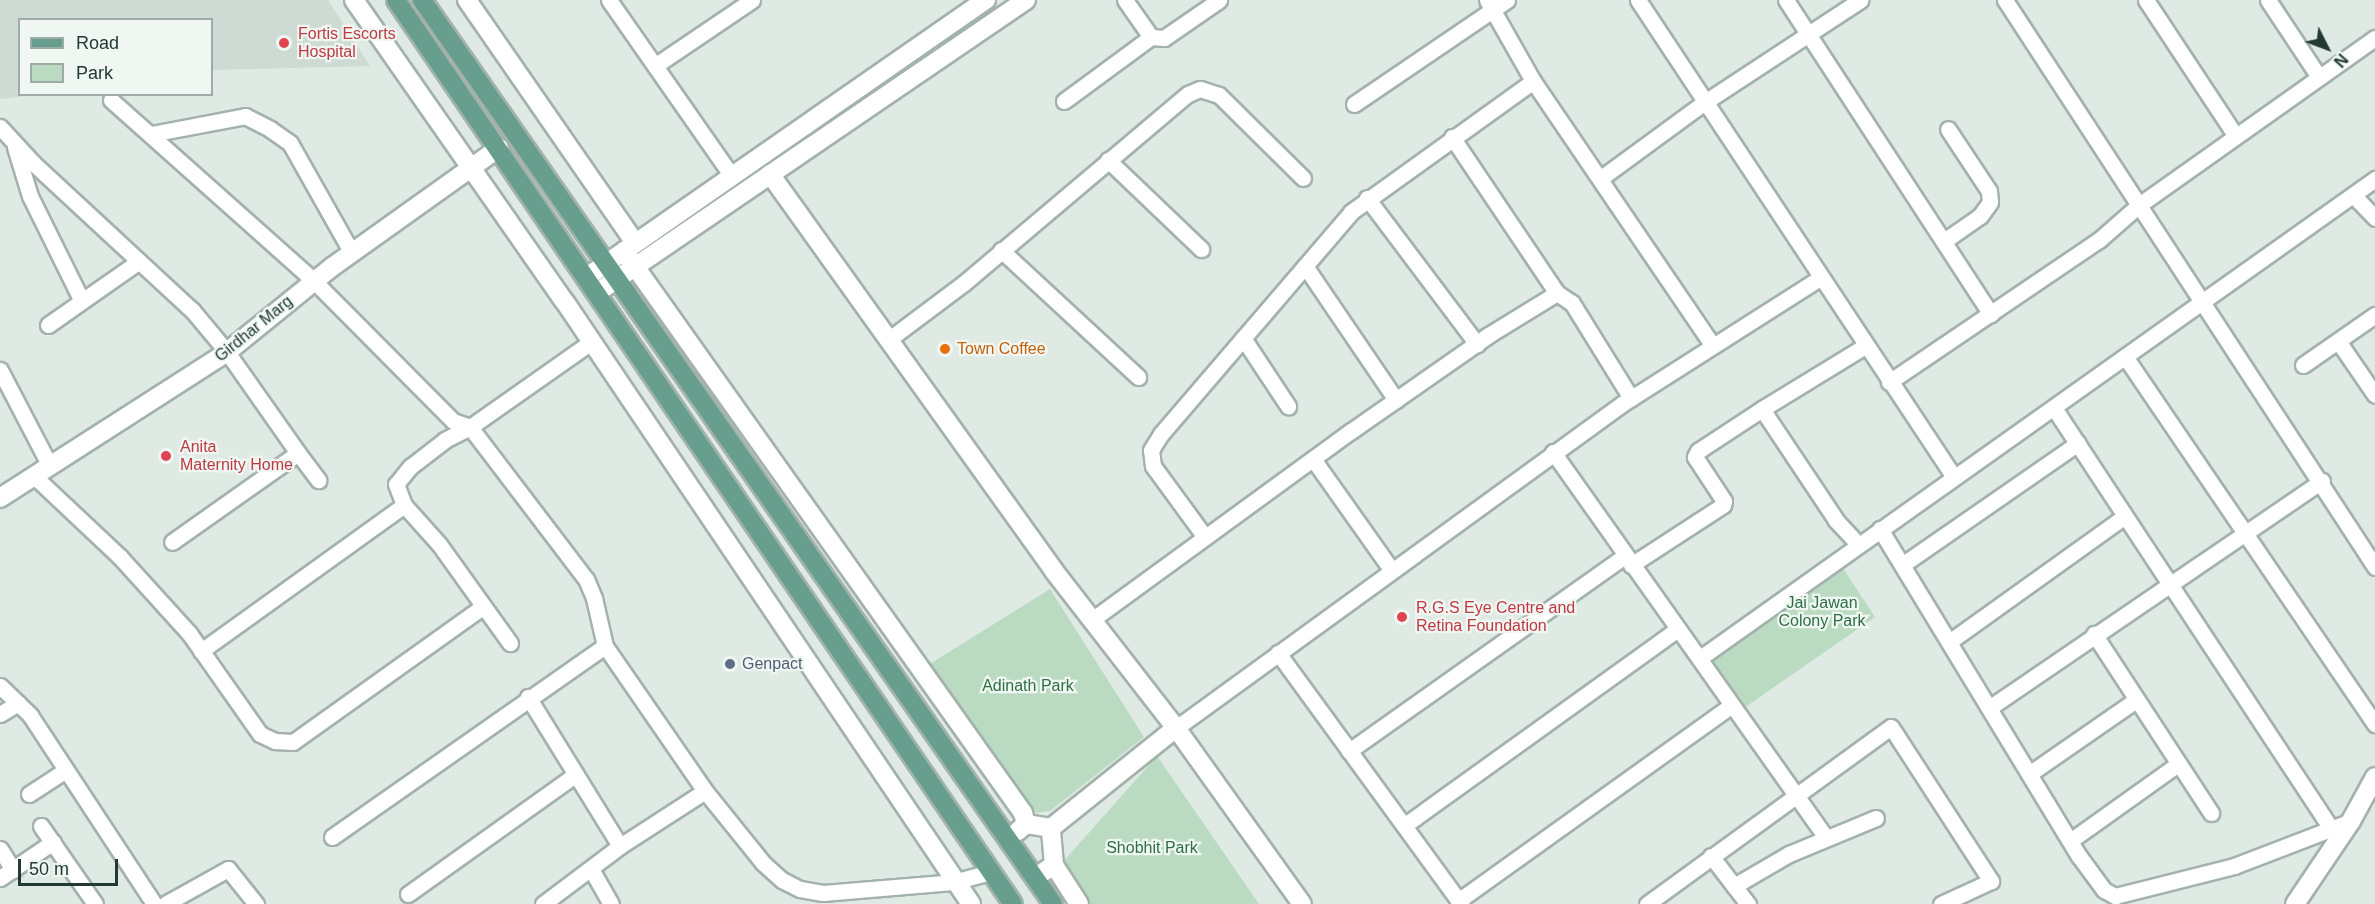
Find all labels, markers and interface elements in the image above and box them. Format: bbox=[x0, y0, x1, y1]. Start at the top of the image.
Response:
legend bbox=[18, 18, 213, 96]
north arrow bbox=[2297, 18, 2357, 78]
place label: Fortis Escorts Hospital bbox=[298, 24, 396, 62]
text: Road bbox=[76, 33, 119, 53]
marker: Fortis Escorts Hospital bbox=[275, 34, 293, 52]
text: N bbox=[2331, 50, 2351, 70]
text: Park bbox=[76, 63, 113, 83]
street label: Girdhar Marg bbox=[211, 292, 297, 366]
place label: Town Coffee bbox=[957, 339, 1046, 359]
marker: Town Coffee bbox=[938, 342, 952, 356]
place label: Anita Maternity Home bbox=[180, 437, 293, 475]
marker: Anita Maternity Home bbox=[157, 447, 175, 465]
park label: Jai Jawan Colony Park bbox=[1778, 593, 1866, 631]
place label: R.G.S Eye Centre and Retina Foundation bbox=[1416, 598, 1575, 636]
marker: R.G.S Eye Centre and Retina Foundation bbox=[1393, 608, 1411, 626]
place label: Genpact bbox=[742, 654, 802, 674]
marker: Genpact bbox=[723, 657, 737, 671]
park label: Adinath Park bbox=[982, 676, 1074, 696]
park label: Shobhit Park bbox=[1106, 838, 1198, 858]
scale bar bbox=[21, 847, 122, 885]
text: 50 m bbox=[29, 859, 69, 879]

